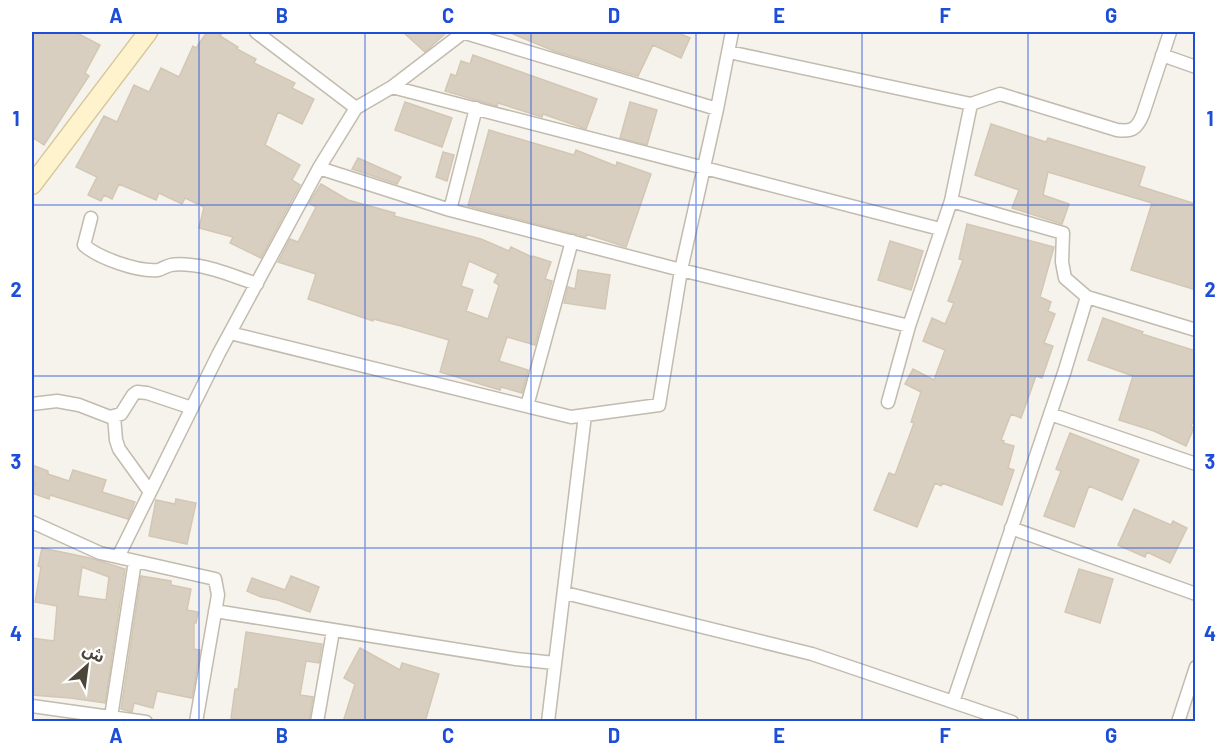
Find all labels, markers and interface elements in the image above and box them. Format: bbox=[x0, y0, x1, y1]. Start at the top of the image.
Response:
text: A bbox=[109, 3, 123, 27]
text: B bbox=[276, 3, 288, 27]
text: C bbox=[442, 3, 454, 27]
text: D bbox=[608, 3, 620, 27]
text: E bbox=[773, 3, 785, 27]
text: F bbox=[939, 3, 951, 27]
text: G bbox=[1105, 3, 1117, 27]
text: 1 bbox=[12, 106, 20, 130]
text: 1 bbox=[1206, 106, 1214, 130]
text: 2 bbox=[10, 277, 22, 301]
text: 2 bbox=[1204, 277, 1216, 301]
text: 3 bbox=[11, 449, 21, 473]
text: 3 bbox=[1205, 449, 1215, 473]
text: 4 bbox=[10, 621, 22, 645]
text: 4 bbox=[1204, 621, 1216, 645]
north arrow bbox=[57, 636, 117, 696]
text: ش bbox=[80, 639, 108, 667]
text: A bbox=[109, 723, 123, 747]
text: B bbox=[276, 723, 288, 747]
text: C bbox=[442, 723, 454, 747]
text: D bbox=[608, 723, 620, 747]
text: E bbox=[773, 723, 785, 747]
text: F bbox=[939, 723, 951, 747]
text: G bbox=[1105, 723, 1117, 747]

